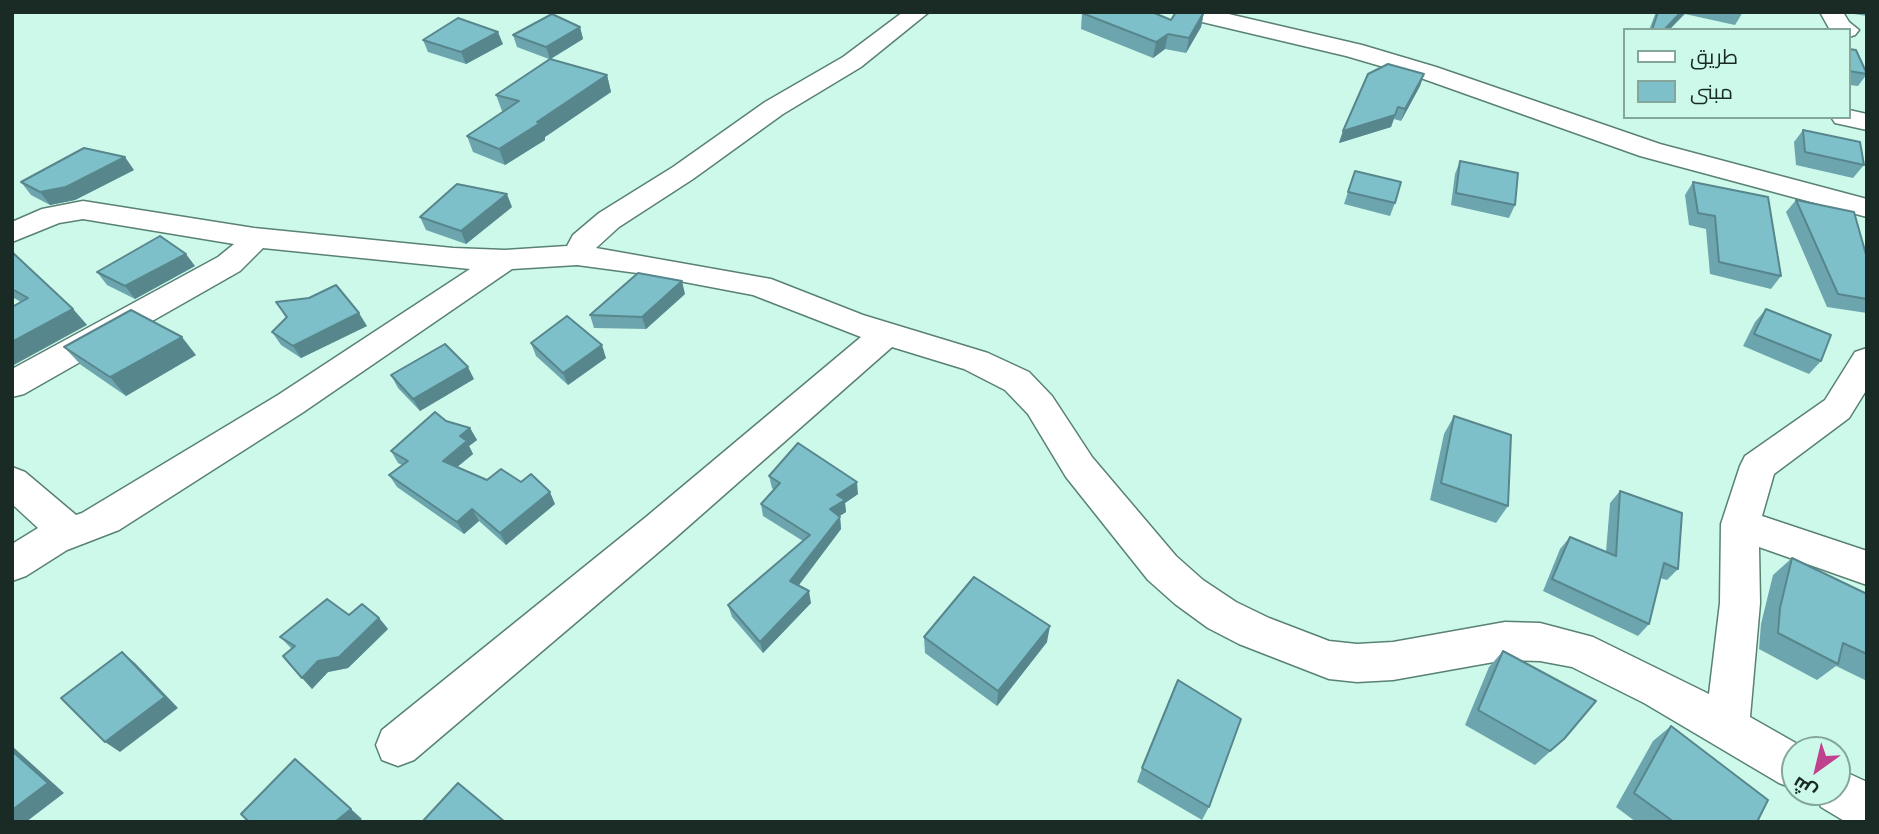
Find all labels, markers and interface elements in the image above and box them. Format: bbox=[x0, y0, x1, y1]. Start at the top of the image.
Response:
legend bbox=[1624, 28, 1851, 119]
text: طريق bbox=[1690, 47, 1738, 68]
text: مبنى bbox=[1690, 82, 1733, 103]
north arrow bbox=[1781, 736, 1851, 806]
text: ش bbox=[1790, 772, 1821, 802]

